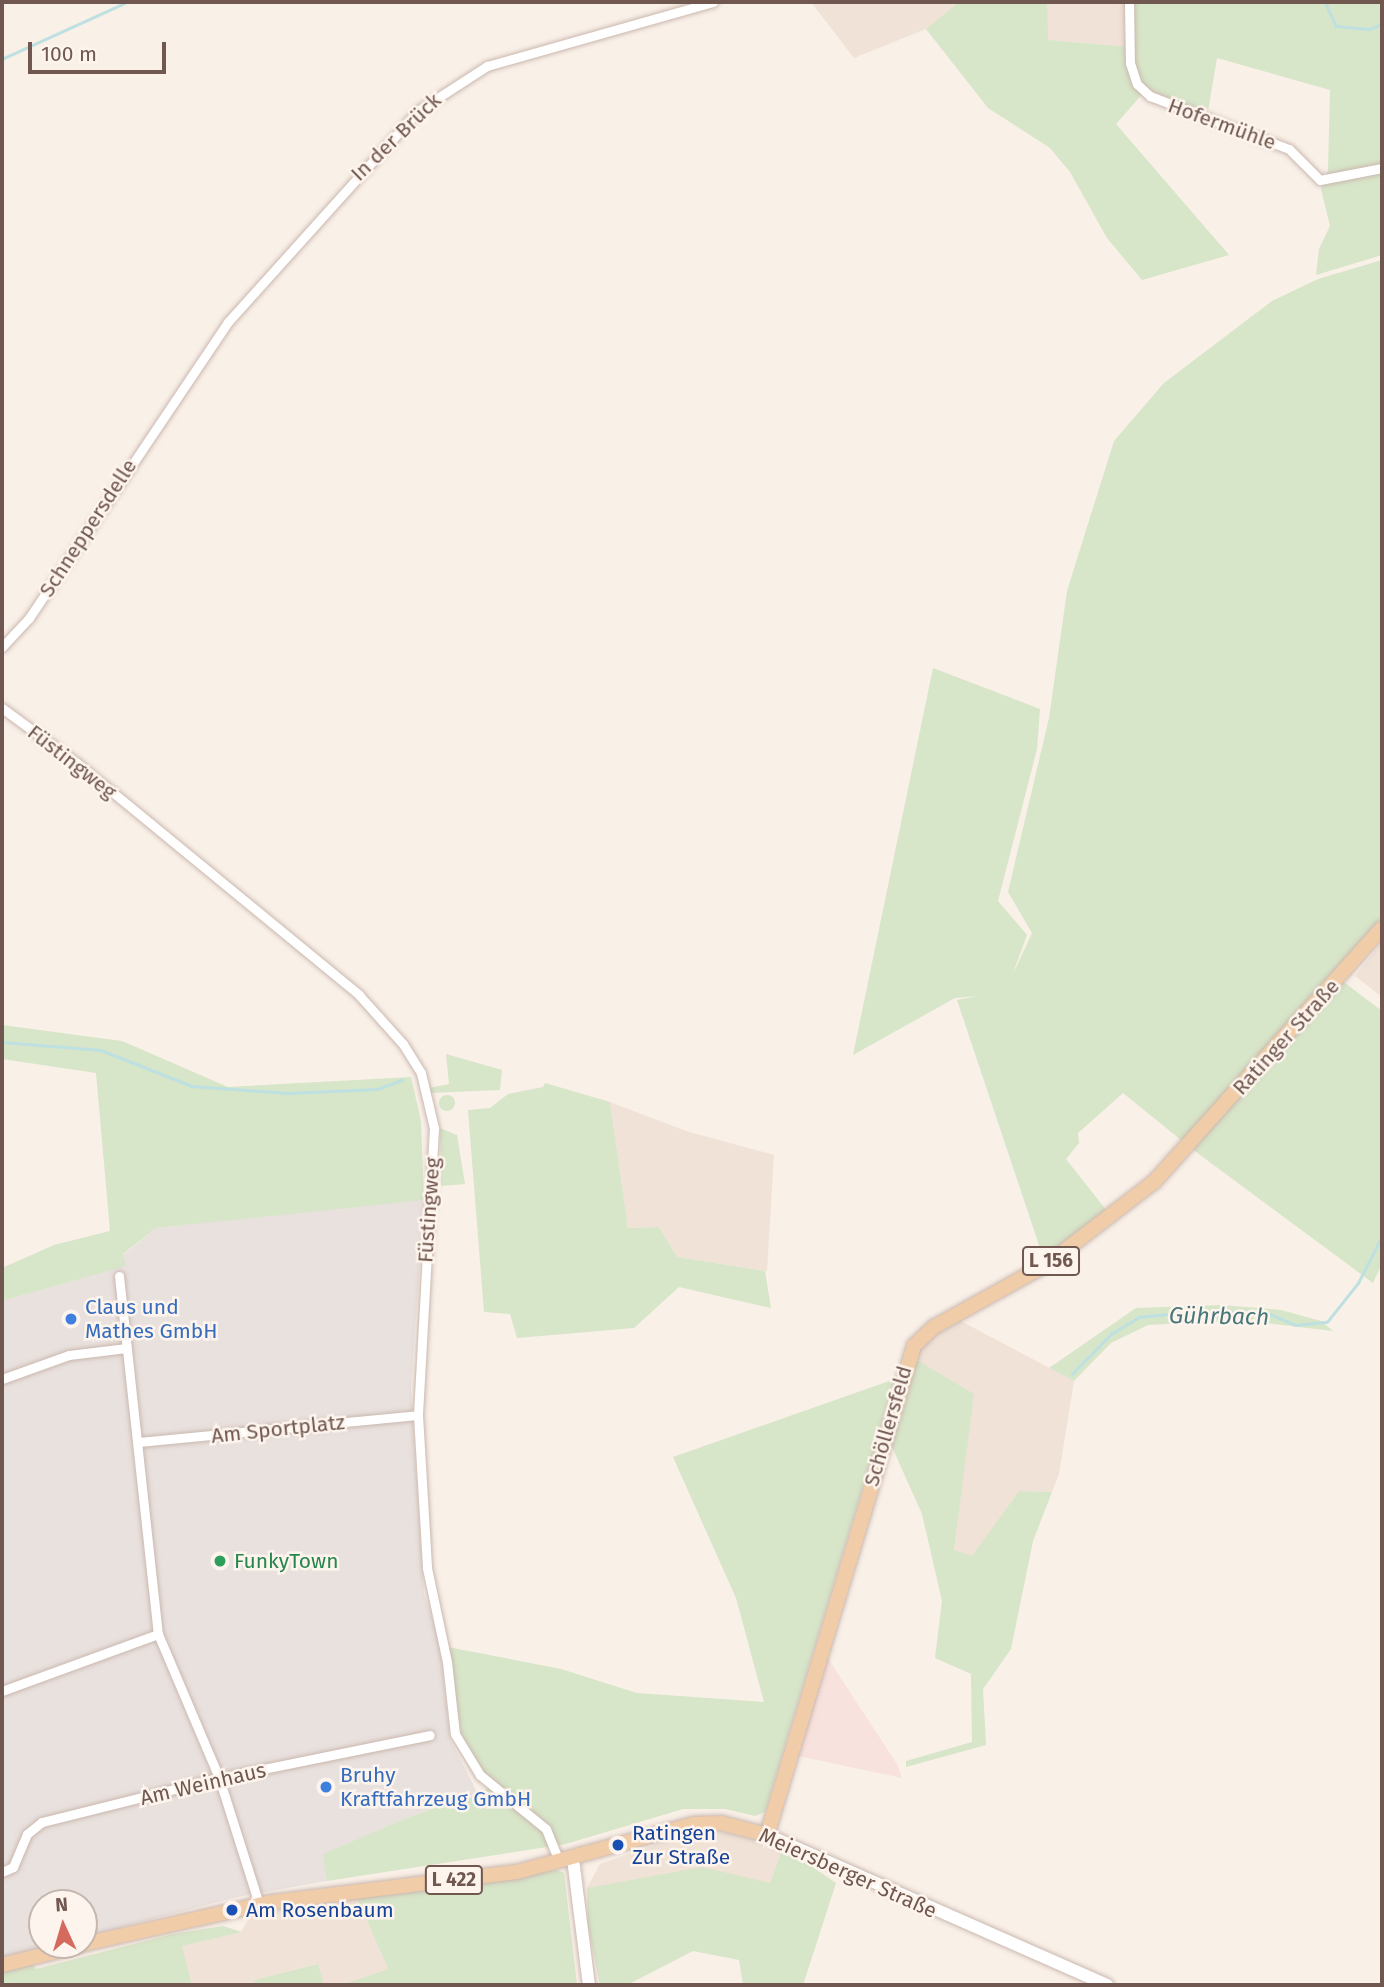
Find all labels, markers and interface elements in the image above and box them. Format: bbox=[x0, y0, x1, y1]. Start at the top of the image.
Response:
scale bar bbox=[32, 28, 170, 72]
text: 100 m bbox=[41, 41, 97, 67]
street label: In der Brück bbox=[346, 88, 446, 186]
street label: Hofermühle bbox=[1165, 93, 1279, 155]
street label: Schneppersdelle bbox=[34, 454, 142, 602]
street label: Füstingweg bbox=[23, 720, 121, 804]
street label: Ratinger Straße bbox=[1227, 974, 1345, 1100]
street label: Füstingweg bbox=[413, 1156, 445, 1264]
road number: L 156 bbox=[1021, 1246, 1081, 1276]
place label: Claus und Mathes GmbH bbox=[85, 1294, 217, 1344]
water label: Gührbach bbox=[1169, 1301, 1269, 1331]
marker: Claus und Mathes GmbH bbox=[63, 1311, 79, 1327]
street label: Schöllersfeld bbox=[859, 1363, 917, 1489]
street label: Am Sportplatz bbox=[210, 1409, 346, 1449]
place label: FunkyTown bbox=[234, 1548, 338, 1574]
marker: FunkyTown bbox=[212, 1553, 228, 1569]
street label: Am Weinhaus bbox=[138, 1757, 268, 1811]
place label: Bruhy Kraftfahrzeug GmbH bbox=[340, 1762, 531, 1812]
marker: Bruhy Kraftfahrzeug GmbH bbox=[318, 1779, 334, 1795]
place label: Ratingen Zur Straße bbox=[632, 1820, 730, 1870]
street label: Meiersberger Straße bbox=[755, 1822, 941, 1924]
marker: Ratingen Zur Straße bbox=[610, 1837, 626, 1853]
road number: L 422 bbox=[424, 1864, 484, 1896]
north arrow bbox=[28, 1889, 98, 1959]
text: N bbox=[55, 1893, 69, 1916]
place label: Am Rosenbaum bbox=[246, 1897, 394, 1923]
marker: Am Rosenbaum bbox=[224, 1902, 240, 1918]

